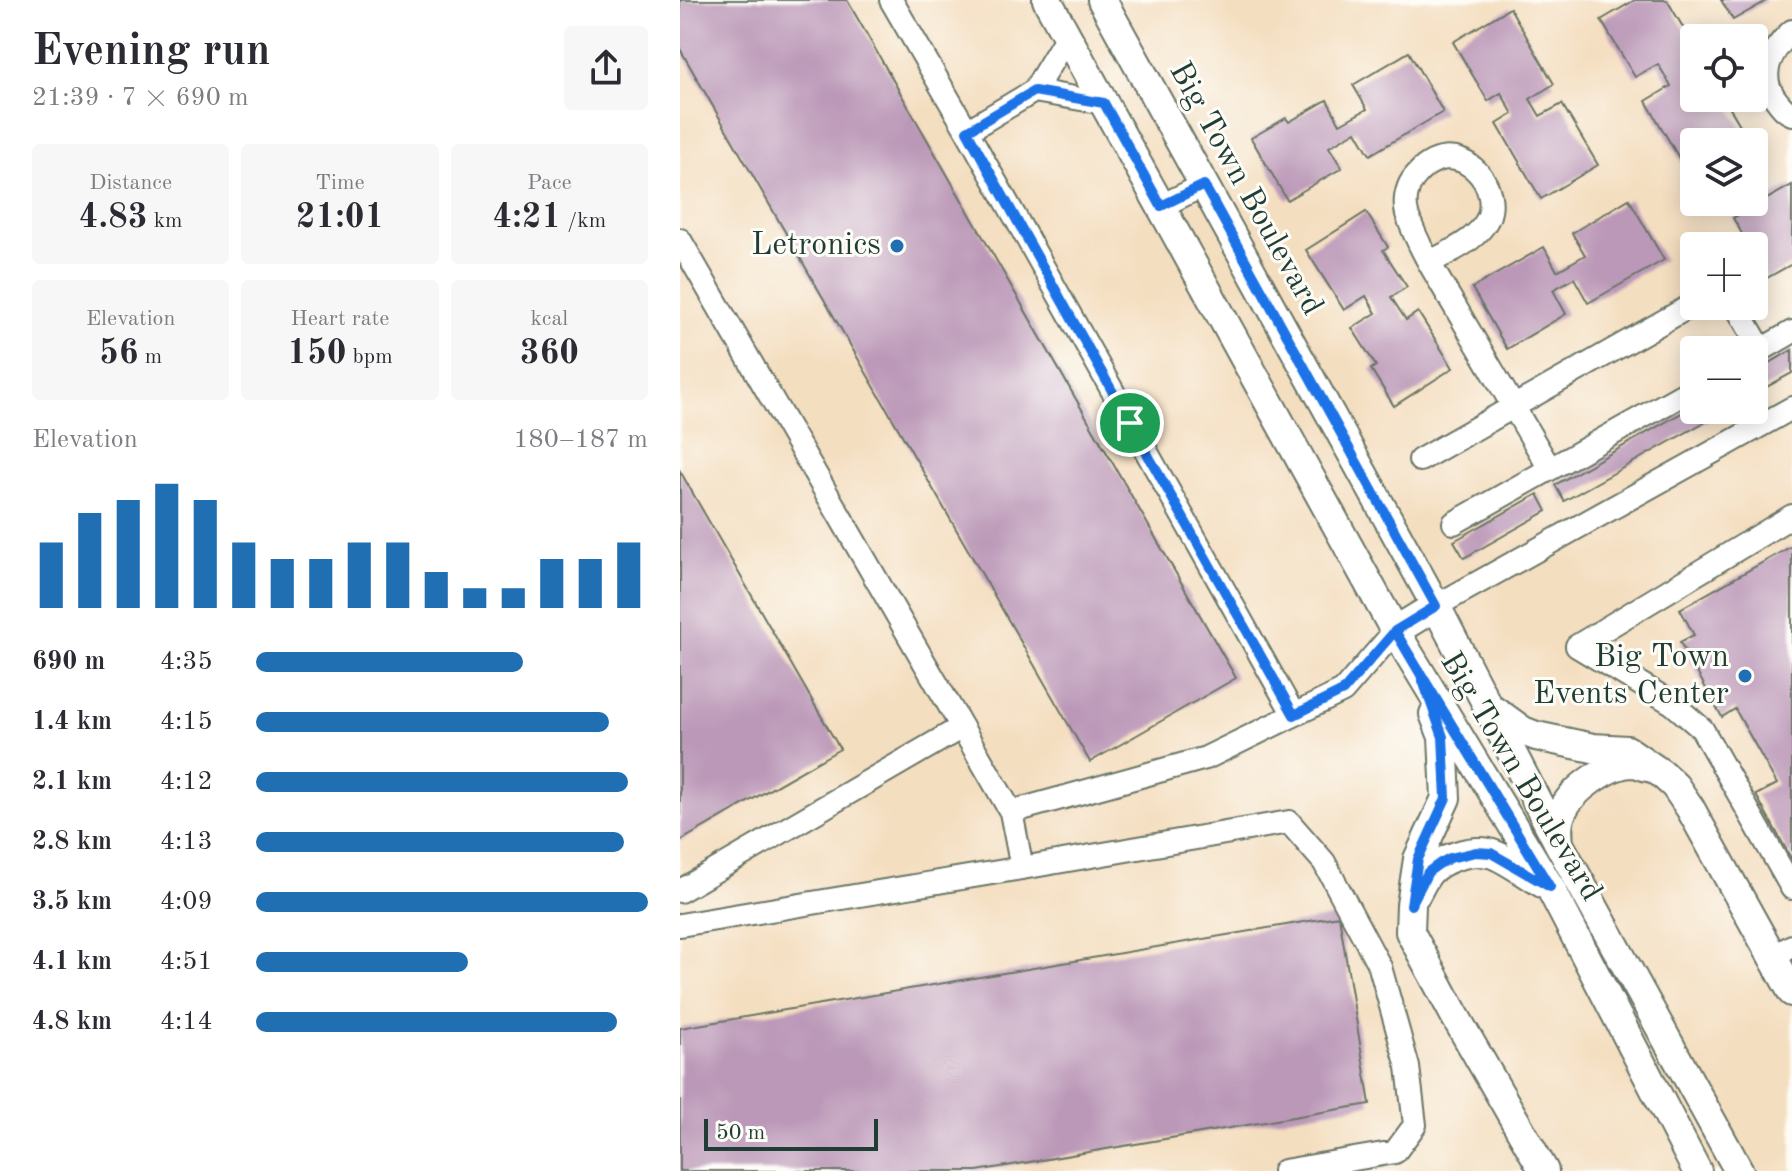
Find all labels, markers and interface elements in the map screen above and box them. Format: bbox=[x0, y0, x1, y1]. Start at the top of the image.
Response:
map controls bbox=[1680, 24, 1768, 424]
button: locate bbox=[1680, 24, 1768, 112]
button: share bbox=[564, 26, 648, 110]
text: Evening run bbox=[32, 30, 270, 74]
street label: Big Town Boulevard bbox=[1162, 57, 1328, 321]
text: 21:39 · 7 × 690 m bbox=[32, 85, 249, 111]
button: layers bbox=[1680, 128, 1768, 216]
text: Distance bbox=[89, 172, 172, 194]
text: Time bbox=[315, 172, 365, 194]
text: Pace bbox=[527, 172, 572, 194]
text: 4.83 bbox=[79, 201, 147, 235]
text: 21:01 bbox=[296, 201, 384, 235]
text: 4:21 bbox=[492, 201, 561, 235]
text: km bbox=[147, 210, 183, 232]
text: /km bbox=[561, 210, 606, 232]
place label: Letronics bbox=[751, 230, 881, 262]
button: + bbox=[1680, 232, 1768, 320]
marker: Letronics bbox=[888, 237, 906, 255]
text: Elevation bbox=[86, 308, 175, 330]
text: Heart rate bbox=[291, 308, 389, 330]
text: kcal bbox=[530, 308, 568, 330]
button: − bbox=[1680, 336, 1768, 424]
text: 56 bbox=[99, 337, 139, 371]
text: 150 bbox=[287, 337, 346, 371]
text: 360 bbox=[520, 337, 579, 371]
text: m bbox=[139, 346, 162, 368]
text: bpm bbox=[346, 346, 393, 368]
pin bbox=[1096, 389, 1164, 457]
icon: arrive bbox=[1108, 401, 1152, 445]
text: Elevation bbox=[32, 427, 138, 453]
text: 180–187 m bbox=[513, 427, 648, 453]
place label: Big Town Events Center bbox=[1533, 642, 1729, 711]
street label: Big Town Boulevard bbox=[1433, 647, 1607, 907]
text: 690 m bbox=[32, 649, 105, 675]
text: 4:35 bbox=[160, 649, 213, 675]
marker: Big Town Events Center bbox=[1736, 667, 1754, 685]
text: 1.4 km bbox=[32, 709, 112, 735]
text: 4:15 bbox=[160, 709, 213, 735]
text: 2.1 km bbox=[32, 769, 112, 795]
text: 4:12 bbox=[160, 769, 213, 795]
text: 2.8 km bbox=[32, 829, 112, 855]
text: 4:13 bbox=[160, 829, 213, 855]
text: 3.5 km bbox=[32, 889, 112, 915]
text: 4:09 bbox=[160, 889, 213, 915]
text: 4.1 km bbox=[32, 949, 112, 975]
text: 4:51 bbox=[160, 949, 213, 975]
text: 4.8 km bbox=[32, 1009, 112, 1035]
text: 4:14 bbox=[160, 1009, 213, 1035]
scale bar bbox=[704, 1115, 878, 1151]
text: 50 m bbox=[716, 1122, 765, 1144]

